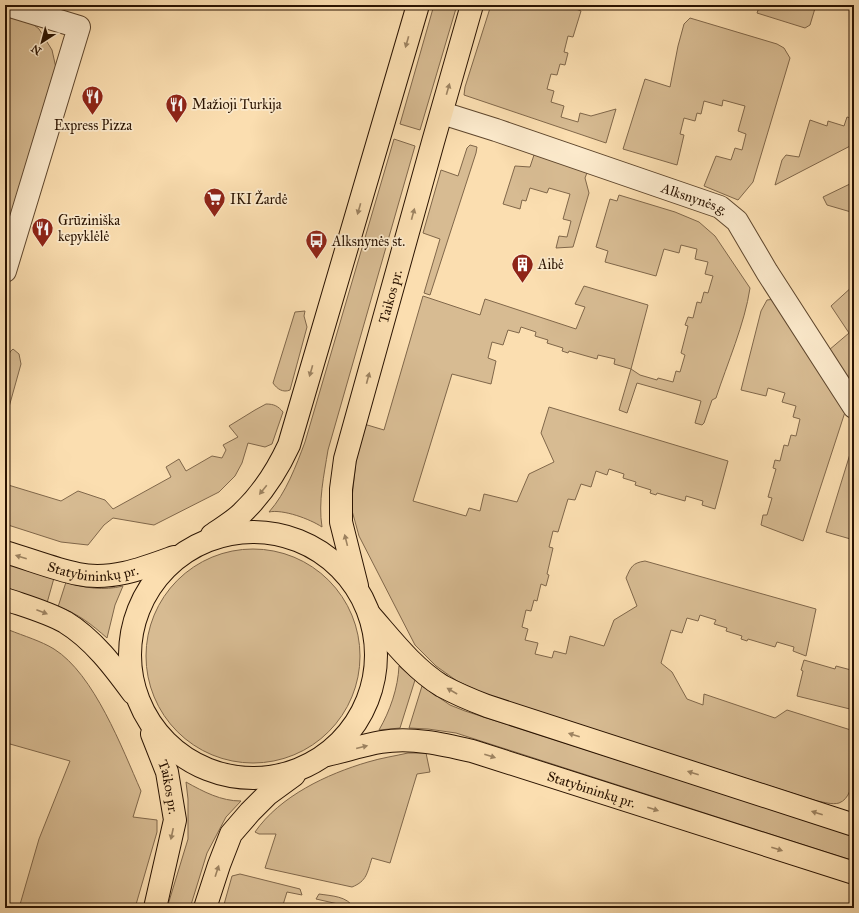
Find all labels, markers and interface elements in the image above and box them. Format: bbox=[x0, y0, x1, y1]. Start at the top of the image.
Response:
north arrow bbox=[22, 22, 62, 62]
one-way arrow bbox=[404, 37, 410, 49]
text: N bbox=[28, 41, 44, 58]
one-way arrow bbox=[445, 83, 451, 95]
restaurant icon: Express Pizza bbox=[80, 84, 106, 117]
restaurant icon: Mažioji Turkija bbox=[164, 91, 190, 124]
place label: Mažioji Turkija bbox=[192, 96, 282, 113]
place label: Express Pizza bbox=[54, 117, 132, 134]
street label: Alksnynės g. bbox=[658, 179, 732, 219]
supermarket icon: IKI Žardė bbox=[201, 186, 227, 219]
place label: IKI Žardė bbox=[230, 189, 288, 208]
one-way arrow bbox=[356, 203, 362, 215]
one-way arrow bbox=[410, 208, 416, 220]
place label: Grūziniška kepyklėlė bbox=[58, 212, 120, 245]
restaurant icon: Grūziniška kepyklėlė bbox=[29, 215, 55, 248]
bus stop icon: Alksnynės st. bbox=[304, 228, 330, 261]
place label: Alksnynės st. bbox=[331, 233, 405, 250]
building icon: Aibė bbox=[510, 251, 536, 284]
place label: Aibė bbox=[537, 256, 564, 273]
street label: Taikos pr. bbox=[375, 268, 406, 325]
one-way arrow bbox=[308, 365, 314, 377]
one-way arrow bbox=[365, 372, 371, 384]
one-way arrow bbox=[259, 485, 267, 496]
one-way arrow bbox=[342, 534, 348, 546]
one-way arrow bbox=[15, 554, 27, 560]
street label: Statybininkų pr. bbox=[45, 558, 140, 585]
one-way arrow bbox=[36, 610, 48, 616]
one-way arrow bbox=[446, 687, 458, 694]
one-way arrow bbox=[567, 731, 579, 737]
one-way arrow bbox=[356, 743, 368, 749]
one-way arrow bbox=[484, 753, 496, 759]
street label: Taikos pr. bbox=[154, 758, 182, 816]
street label: Statybininkų pr. bbox=[545, 768, 638, 812]
one-way arrow bbox=[687, 770, 699, 776]
one-way arrow bbox=[648, 806, 660, 812]
one-way arrow bbox=[811, 810, 823, 816]
one-way arrow bbox=[168, 828, 174, 841]
one-way arrow bbox=[771, 846, 783, 852]
one-way arrow bbox=[214, 865, 220, 877]

